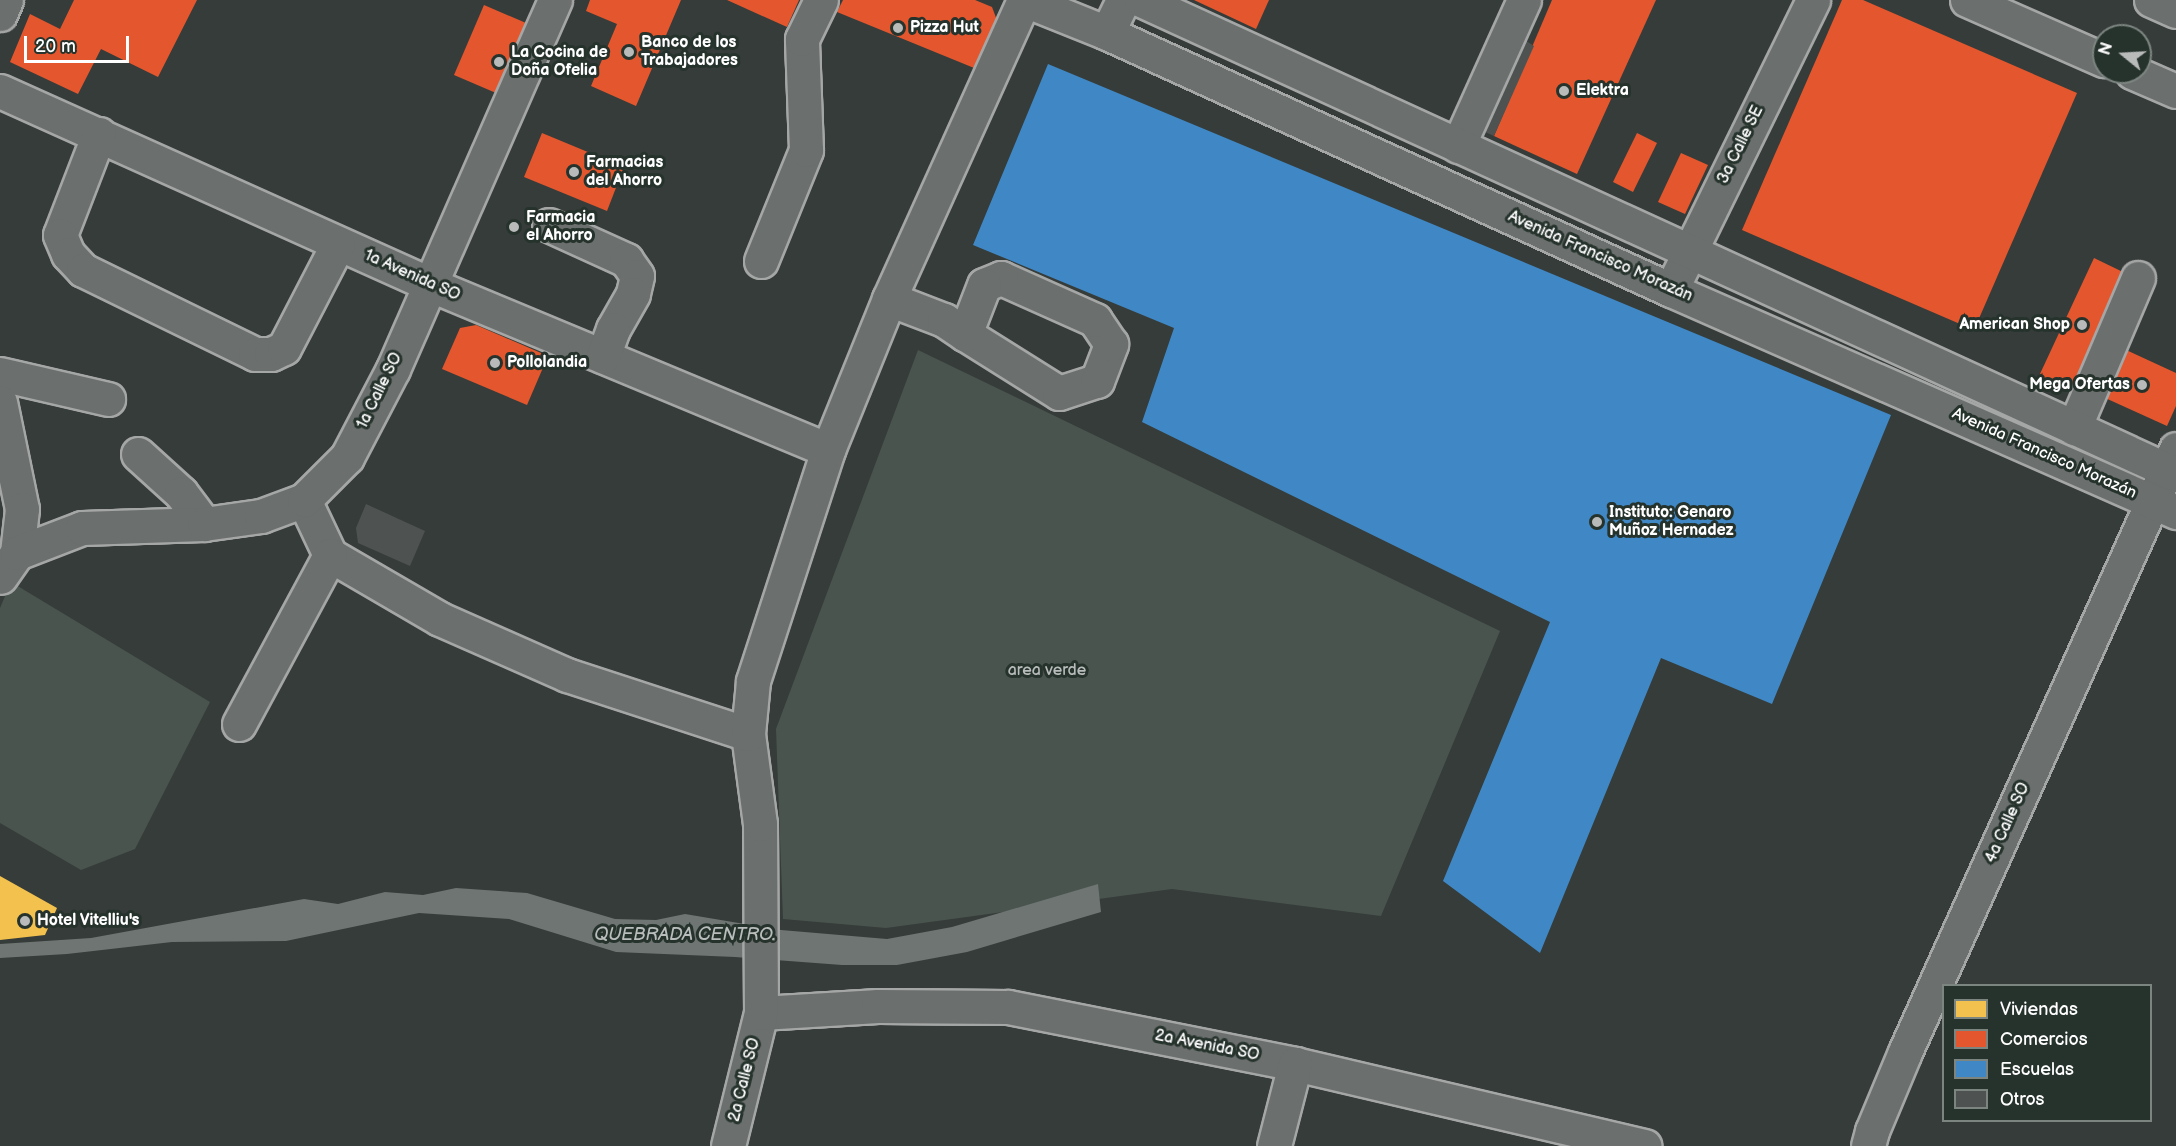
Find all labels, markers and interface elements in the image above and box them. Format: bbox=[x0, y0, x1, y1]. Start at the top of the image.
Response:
place label: Pizza Hut bbox=[910, 18, 979, 38]
marker: Pizza Hut bbox=[891, 21, 905, 35]
scale bar bbox=[27, 24, 132, 62]
north arrow bbox=[2092, 24, 2152, 84]
place label: Banco de los Trabajadores bbox=[641, 33, 738, 71]
text: 20 m bbox=[35, 36, 76, 57]
text: N bbox=[2095, 40, 2117, 58]
place label: La Cocina de Doña Ofelia bbox=[511, 43, 608, 81]
marker: Banco de los Trabajadores bbox=[622, 45, 636, 59]
marker: La Cocina de Doña Ofelia bbox=[492, 55, 506, 69]
place label: Elektra bbox=[1576, 81, 1629, 101]
marker: Elektra bbox=[1557, 84, 1571, 98]
street label: 3a Calle SE bbox=[1714, 103, 1768, 187]
place label: Farmacias del Ahorro bbox=[586, 153, 663, 191]
marker: Farmacias del Ahorro bbox=[567, 165, 581, 179]
place label: Farmacia el Ahorro bbox=[526, 208, 595, 246]
street label: Avenida Francisco Morazán bbox=[1505, 208, 1695, 306]
marker: Farmacia el Ahorro bbox=[507, 220, 521, 234]
street label: 1a Avenida SO bbox=[361, 246, 463, 306]
place label: American Shop bbox=[1959, 315, 2070, 335]
marker: American Shop bbox=[2075, 318, 2089, 332]
street label: 1a Calle SO bbox=[353, 350, 407, 432]
place label: Pollolandia bbox=[507, 353, 587, 373]
marker: Pollolandia bbox=[488, 356, 502, 370]
place label: Mega Ofertas bbox=[2029, 375, 2130, 395]
marker: Mega Ofertas bbox=[2135, 378, 2149, 392]
street label: Avenida Francisco Morazán bbox=[1949, 405, 2139, 503]
place label: Instituto: Genaro Muñoz Hernadez bbox=[1609, 503, 1734, 541]
marker: Instituto: Genaro Muñoz Hernadez bbox=[1590, 515, 1604, 529]
park label: area verde bbox=[1008, 661, 1086, 681]
street label: 4a Calle SO bbox=[1982, 780, 2034, 866]
place label: Hotel Vitelliu's bbox=[37, 911, 140, 931]
marker: Hotel Vitelliu's bbox=[18, 914, 32, 928]
water label: QUEBRADA CENTRO. bbox=[594, 924, 776, 946]
legend bbox=[1942, 984, 2152, 1122]
text: Viviendas bbox=[2000, 999, 2078, 1020]
street label: 2a Avenida SO bbox=[1153, 1026, 1261, 1066]
text: Comercios bbox=[2000, 1029, 2088, 1050]
street label: 2a Calle SO bbox=[725, 1036, 765, 1124]
text: Escuelas bbox=[2000, 1059, 2074, 1080]
text: Otros bbox=[2000, 1089, 2045, 1110]

